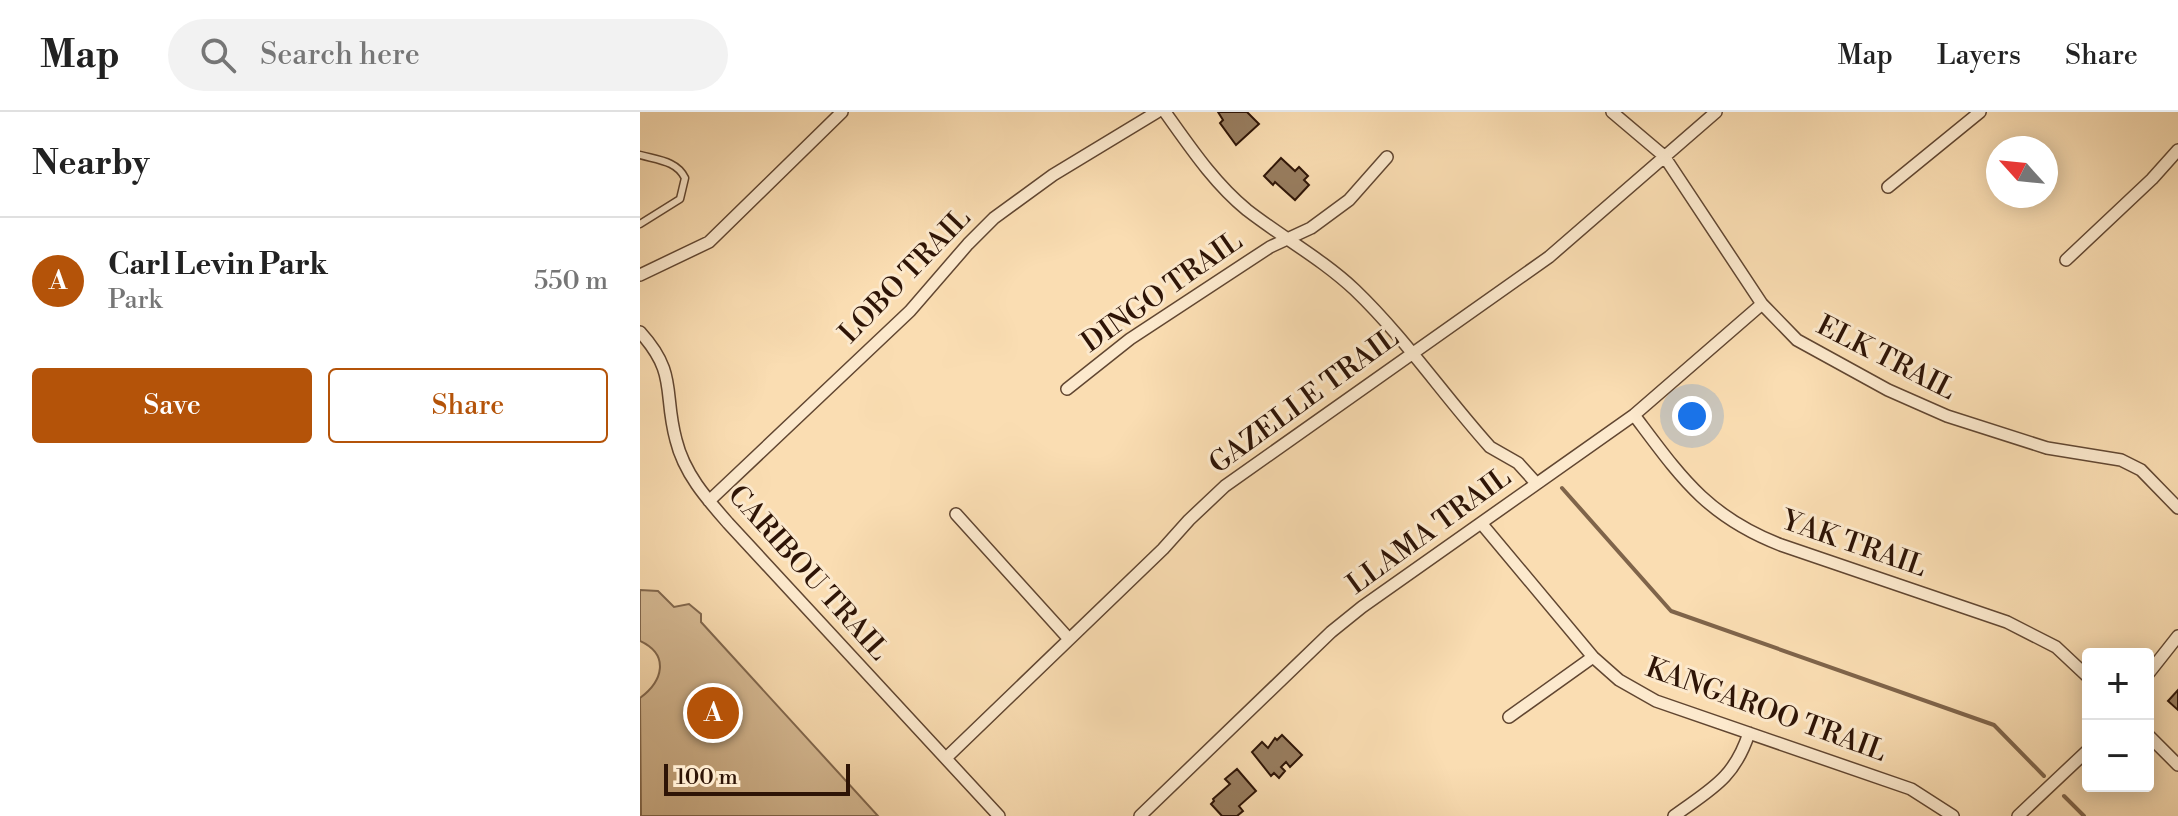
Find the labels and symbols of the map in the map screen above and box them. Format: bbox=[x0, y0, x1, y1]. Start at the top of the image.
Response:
north arrow bbox=[1986, 136, 2058, 208]
street label: LOBO TRAIL bbox=[832, 201, 978, 351]
street label: DINGO TRAIL bbox=[1075, 224, 1249, 360]
street label: ELK TRAIL bbox=[1811, 308, 1961, 408]
street label: GAZELLE TRAIL bbox=[1202, 321, 1406, 481]
your location bbox=[1672, 396, 1712, 436]
street label: LLAMA TRAIL bbox=[1340, 460, 1518, 602]
street label: CARIBOU TRAIL bbox=[720, 478, 896, 668]
street label: YAK TRAIL bbox=[1775, 502, 1931, 585]
street label: KANGAROO TRAIL bbox=[1641, 650, 1891, 770]
pin: A bbox=[687, 683, 739, 743]
scale bar bbox=[664, 760, 850, 796]

